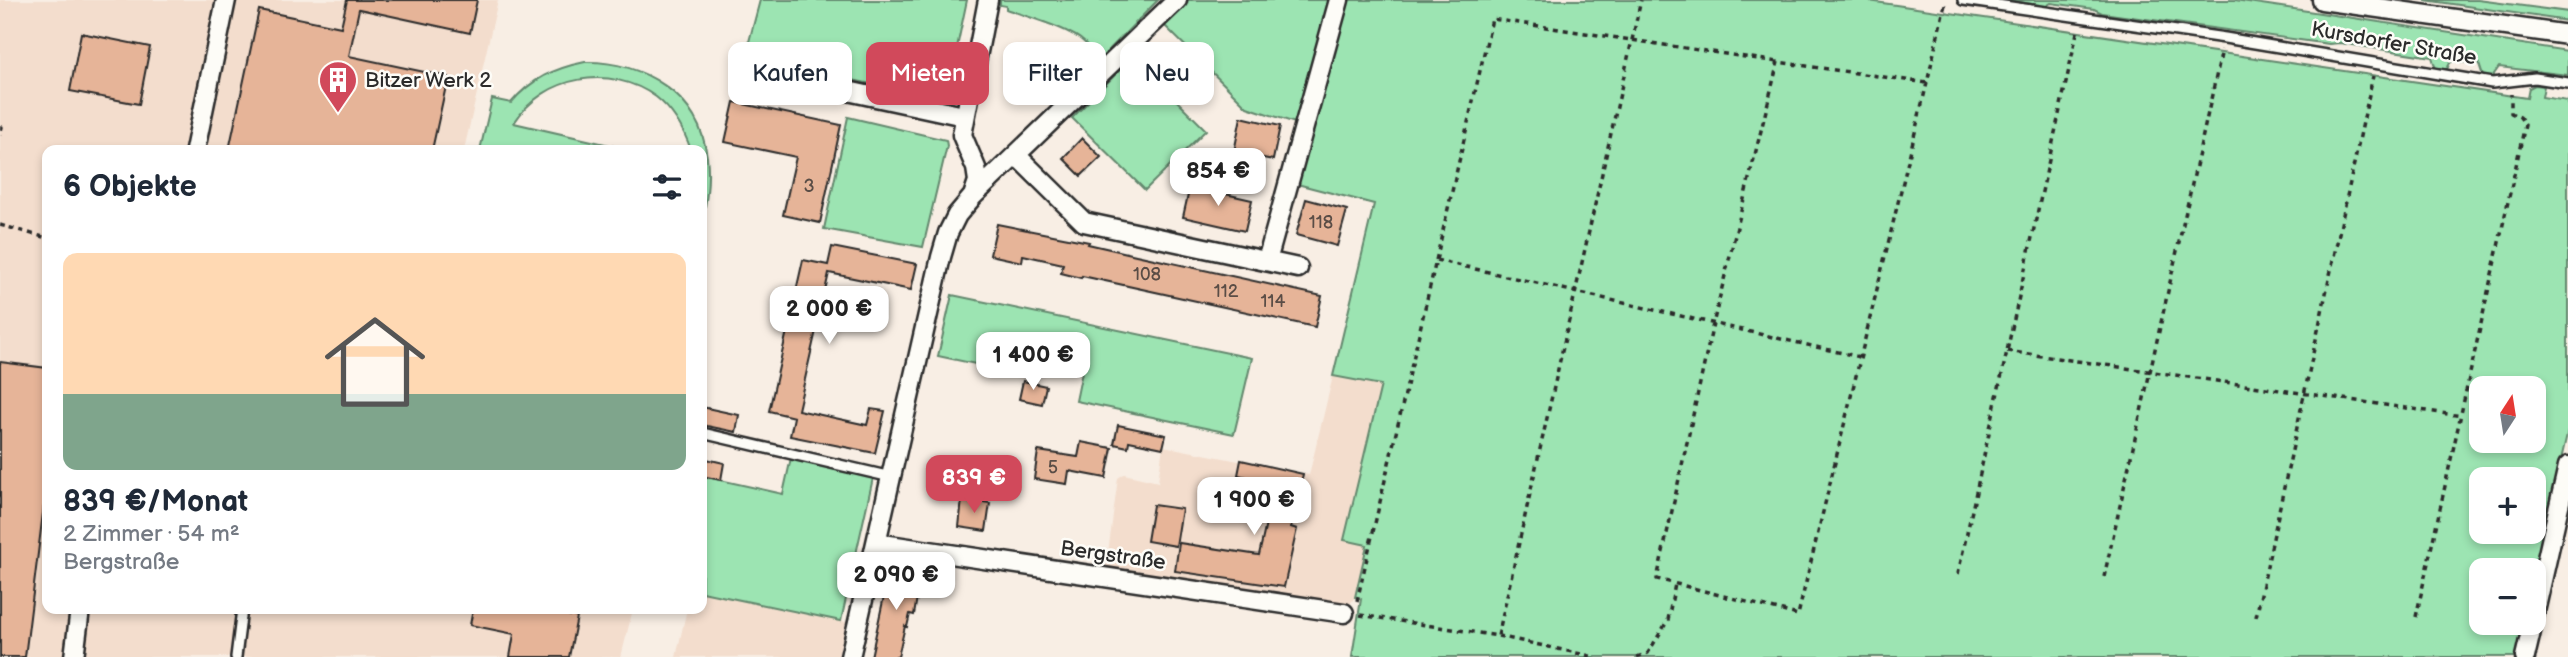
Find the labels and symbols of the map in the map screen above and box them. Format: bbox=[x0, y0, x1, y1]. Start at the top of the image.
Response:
street label: Kursdorfer Straße bbox=[2309, 17, 2479, 70]
building icon: Bitzer Werk 2 bbox=[317, 59, 359, 114]
place label: Bitzer Werk 2 bbox=[365, 68, 492, 93]
pin: 854 € bbox=[1169, 148, 1267, 208]
house number: 3 bbox=[803, 176, 815, 197]
house number: 118 bbox=[1309, 212, 1333, 233]
house number: 108 bbox=[1133, 264, 1161, 285]
house number: 112 bbox=[1214, 281, 1239, 302]
pin: 2 000 € bbox=[764, 286, 894, 346]
house number: 114 bbox=[1261, 291, 1285, 312]
pin: 1 400 € bbox=[968, 332, 1098, 392]
north arrow bbox=[2469, 376, 2546, 453]
pin: 839 € bbox=[925, 456, 1023, 515]
house number: 5 bbox=[1048, 457, 1058, 478]
pin: 1 900 € bbox=[1189, 477, 1319, 537]
street label: Bergstraße bbox=[1059, 536, 1167, 575]
pin: 2 090 € bbox=[831, 552, 961, 612]

